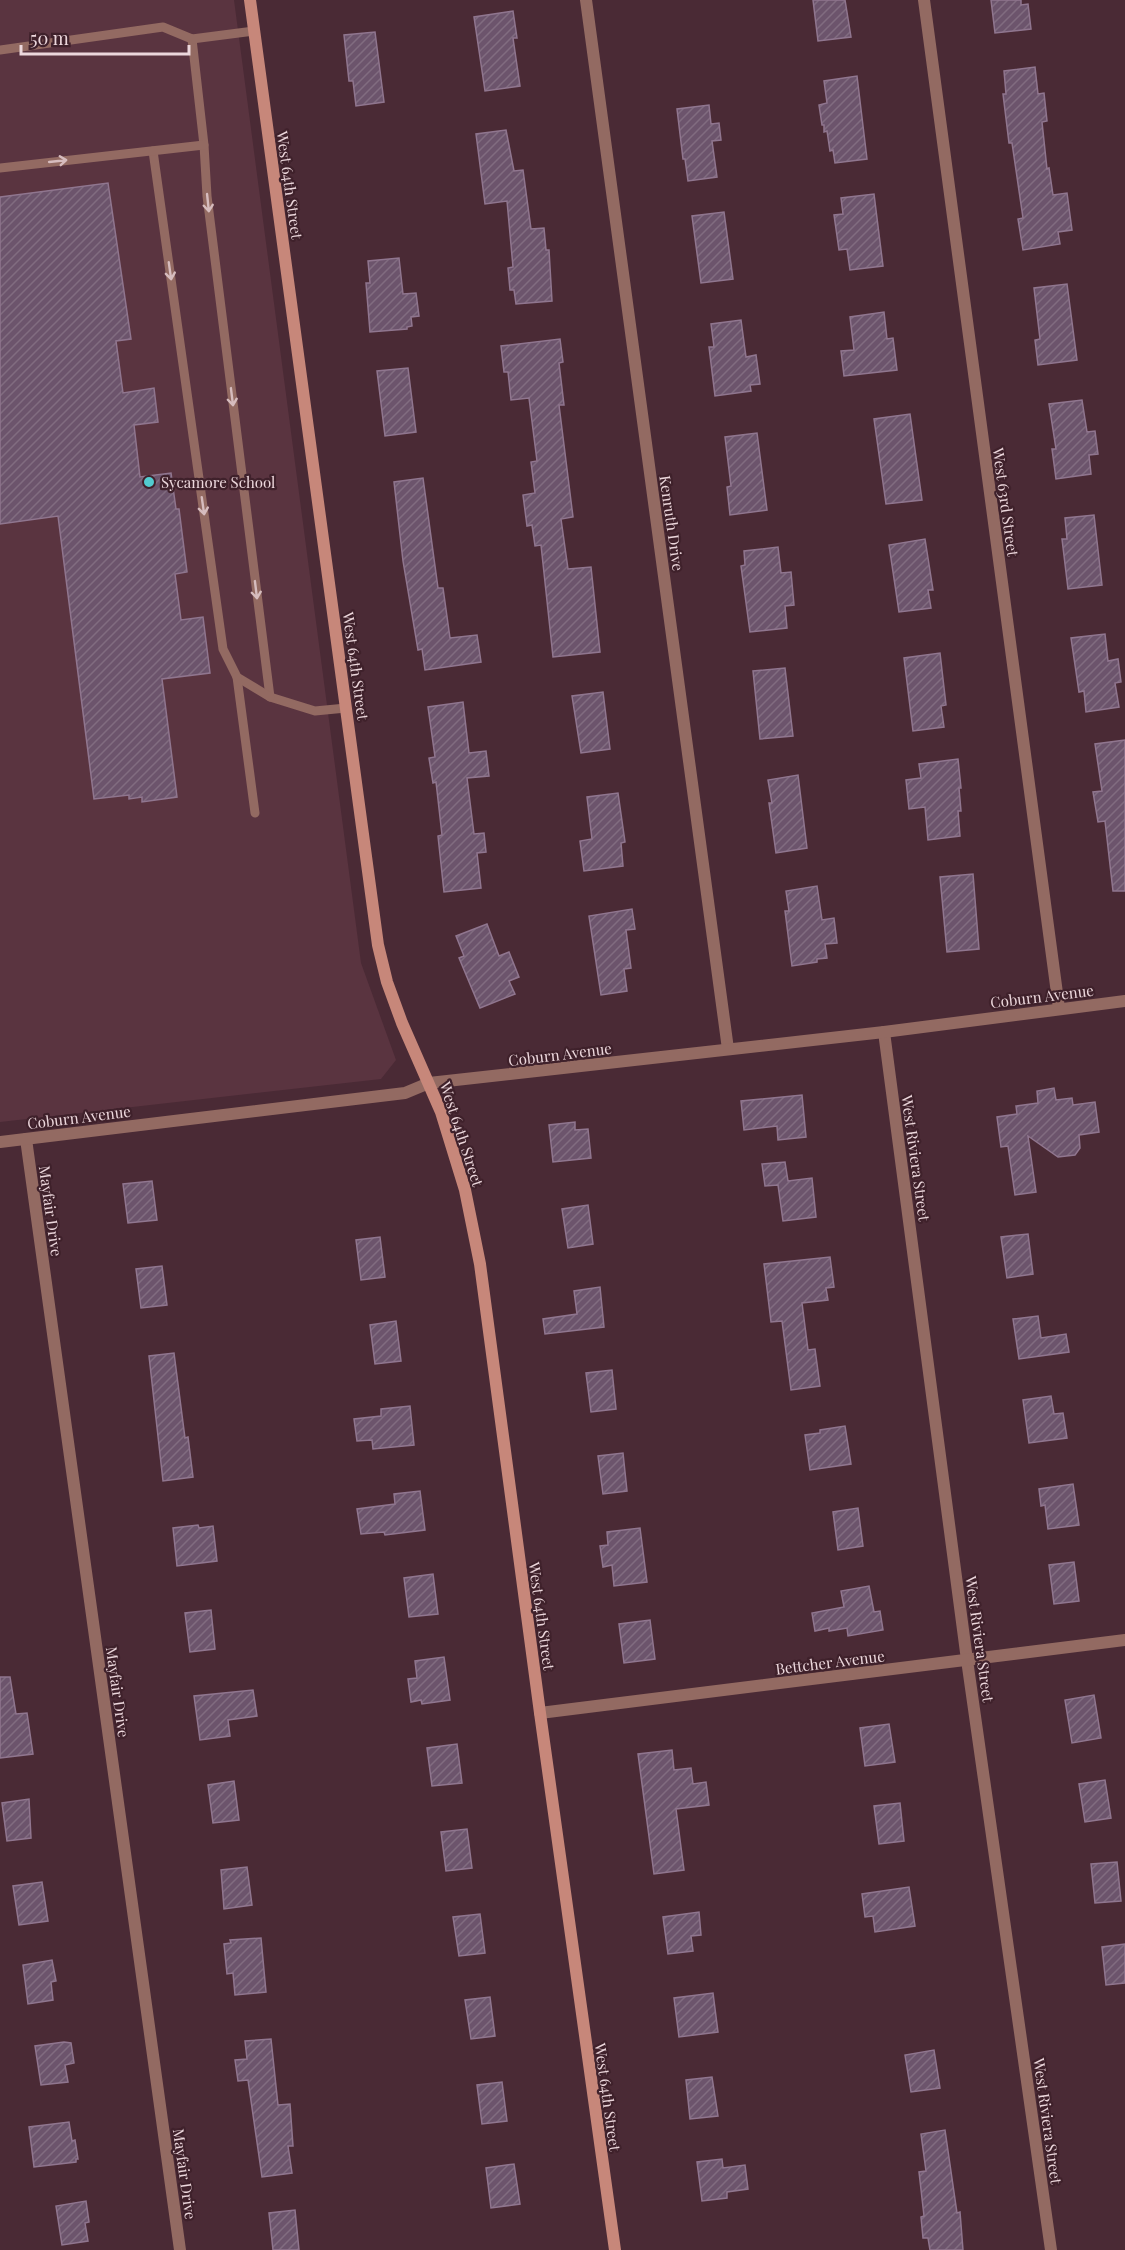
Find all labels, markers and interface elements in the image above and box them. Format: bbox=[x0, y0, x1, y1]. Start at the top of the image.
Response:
scale bar bbox=[21, 18, 189, 56]
text: 50 m bbox=[30, 26, 69, 50]
street label: West 64th Street bbox=[272, 129, 308, 241]
one-way arrow bbox=[48, 155, 68, 166]
one-way arrow bbox=[203, 193, 214, 213]
one-way arrow bbox=[165, 261, 176, 280]
one-way arrow bbox=[227, 386, 238, 406]
street label: West 63rd Street bbox=[988, 446, 1024, 558]
place label: Sycamore School bbox=[161, 472, 275, 492]
street label: Kenruth Drive bbox=[655, 474, 689, 572]
marker: Sycamore School bbox=[142, 475, 156, 489]
one-way arrow bbox=[198, 495, 209, 515]
one-way arrow bbox=[251, 580, 262, 600]
street label: West 64th Street bbox=[338, 610, 374, 722]
street label: Coburn Avenue bbox=[989, 980, 1095, 1012]
street label: Coburn Avenue bbox=[507, 1038, 613, 1070]
street label: West 64th Street bbox=[435, 1078, 489, 1190]
street label: West Riviera Street bbox=[897, 1093, 935, 1223]
street label: Coburn Avenue bbox=[26, 1101, 132, 1133]
street label: Mayfair Drive bbox=[35, 1164, 67, 1258]
street label: West 64th Street bbox=[524, 1560, 560, 1672]
street label: West Riviera Street bbox=[961, 1574, 999, 1704]
street label: Mayfair Drive bbox=[102, 1645, 134, 1739]
street label: Bettcher Avenue bbox=[774, 1645, 886, 1679]
street label: West 64th Street bbox=[590, 2041, 626, 2153]
street label: West Riviera Street bbox=[1029, 2056, 1067, 2186]
street label: Mayfair Drive bbox=[169, 2127, 201, 2221]

